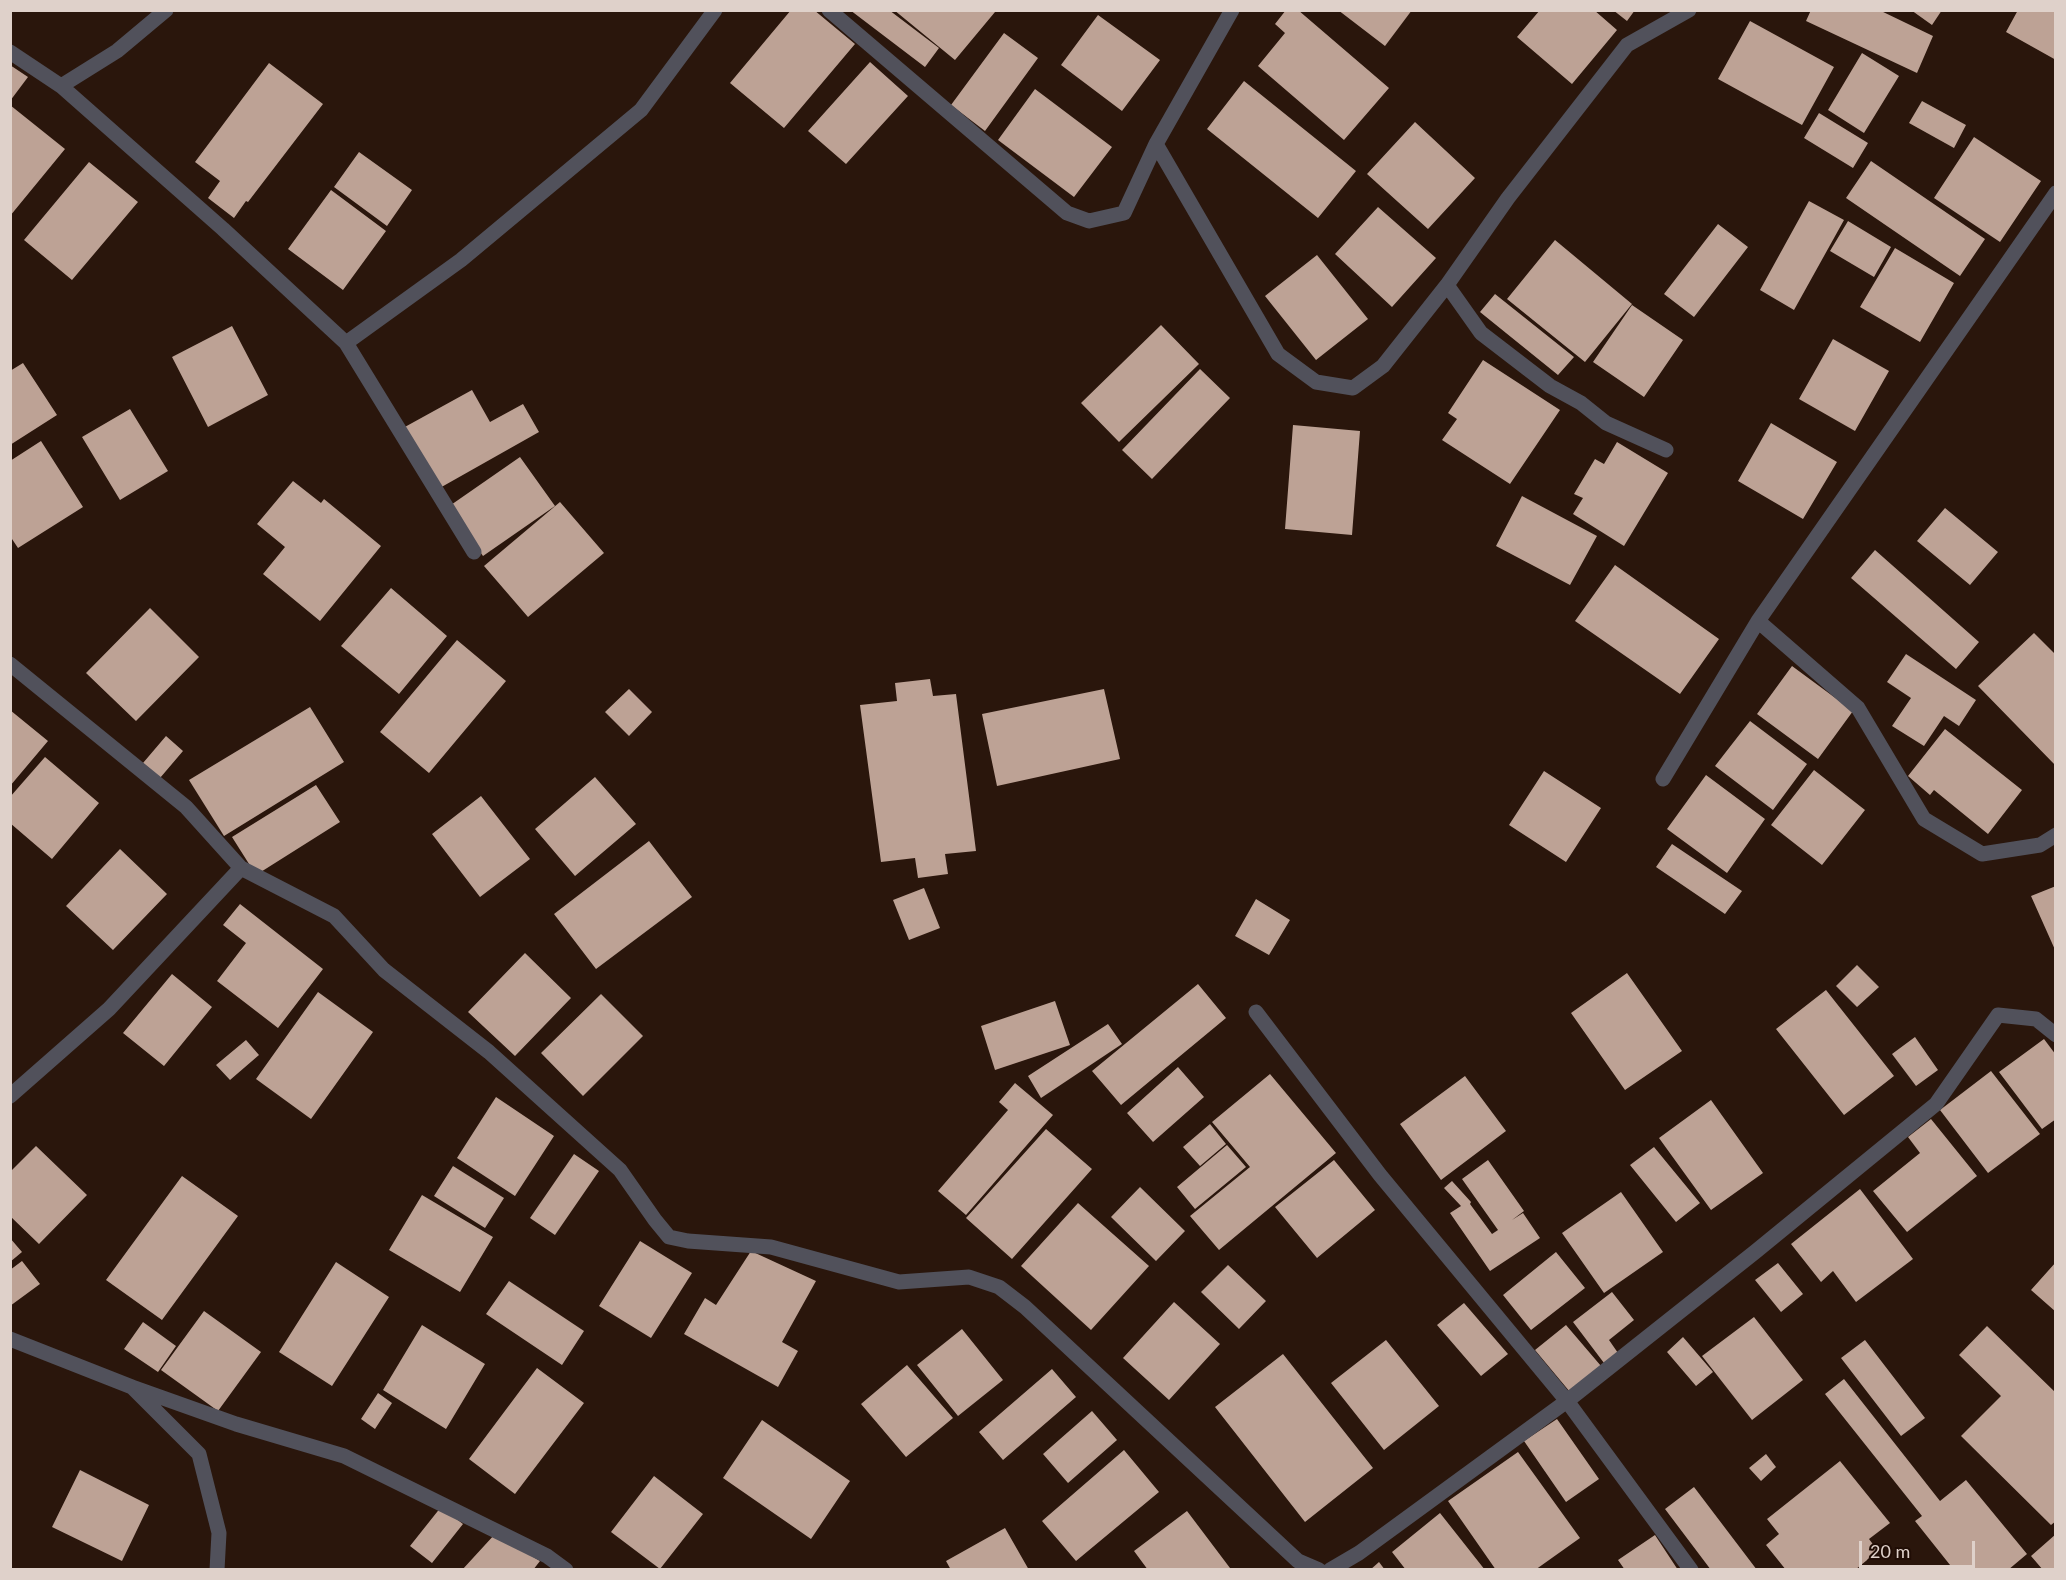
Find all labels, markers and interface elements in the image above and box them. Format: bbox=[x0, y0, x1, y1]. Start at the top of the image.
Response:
scale bar bbox=[1862, 1529, 1978, 1567]
text: 20 m bbox=[1870, 1540, 1910, 1562]

